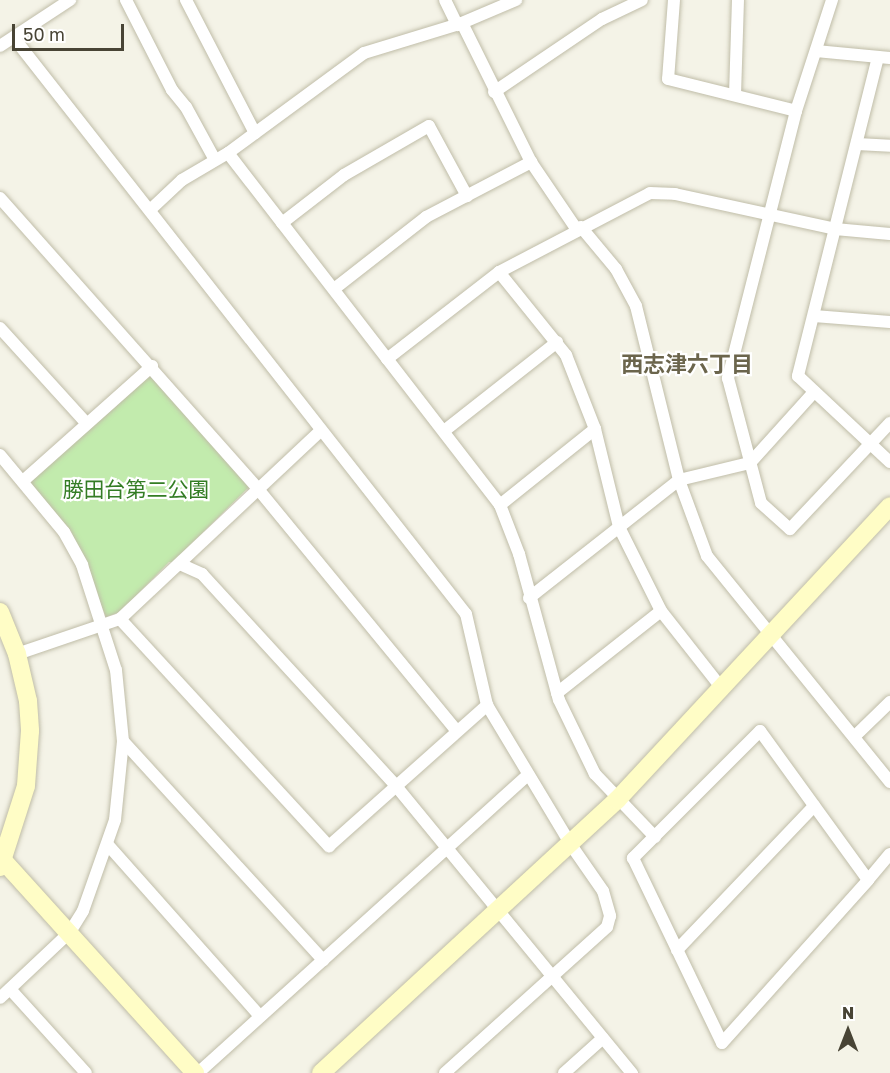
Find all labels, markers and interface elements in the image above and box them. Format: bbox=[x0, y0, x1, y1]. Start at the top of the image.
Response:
scale bar bbox=[15, 12, 128, 50]
text: 50 m bbox=[23, 23, 65, 45]
district label: 西志津六丁目 bbox=[621, 351, 753, 377]
park label: 勝田台第二公園 bbox=[63, 476, 209, 502]
north arrow bbox=[818, 1001, 878, 1061]
text: N bbox=[842, 1003, 854, 1023]

